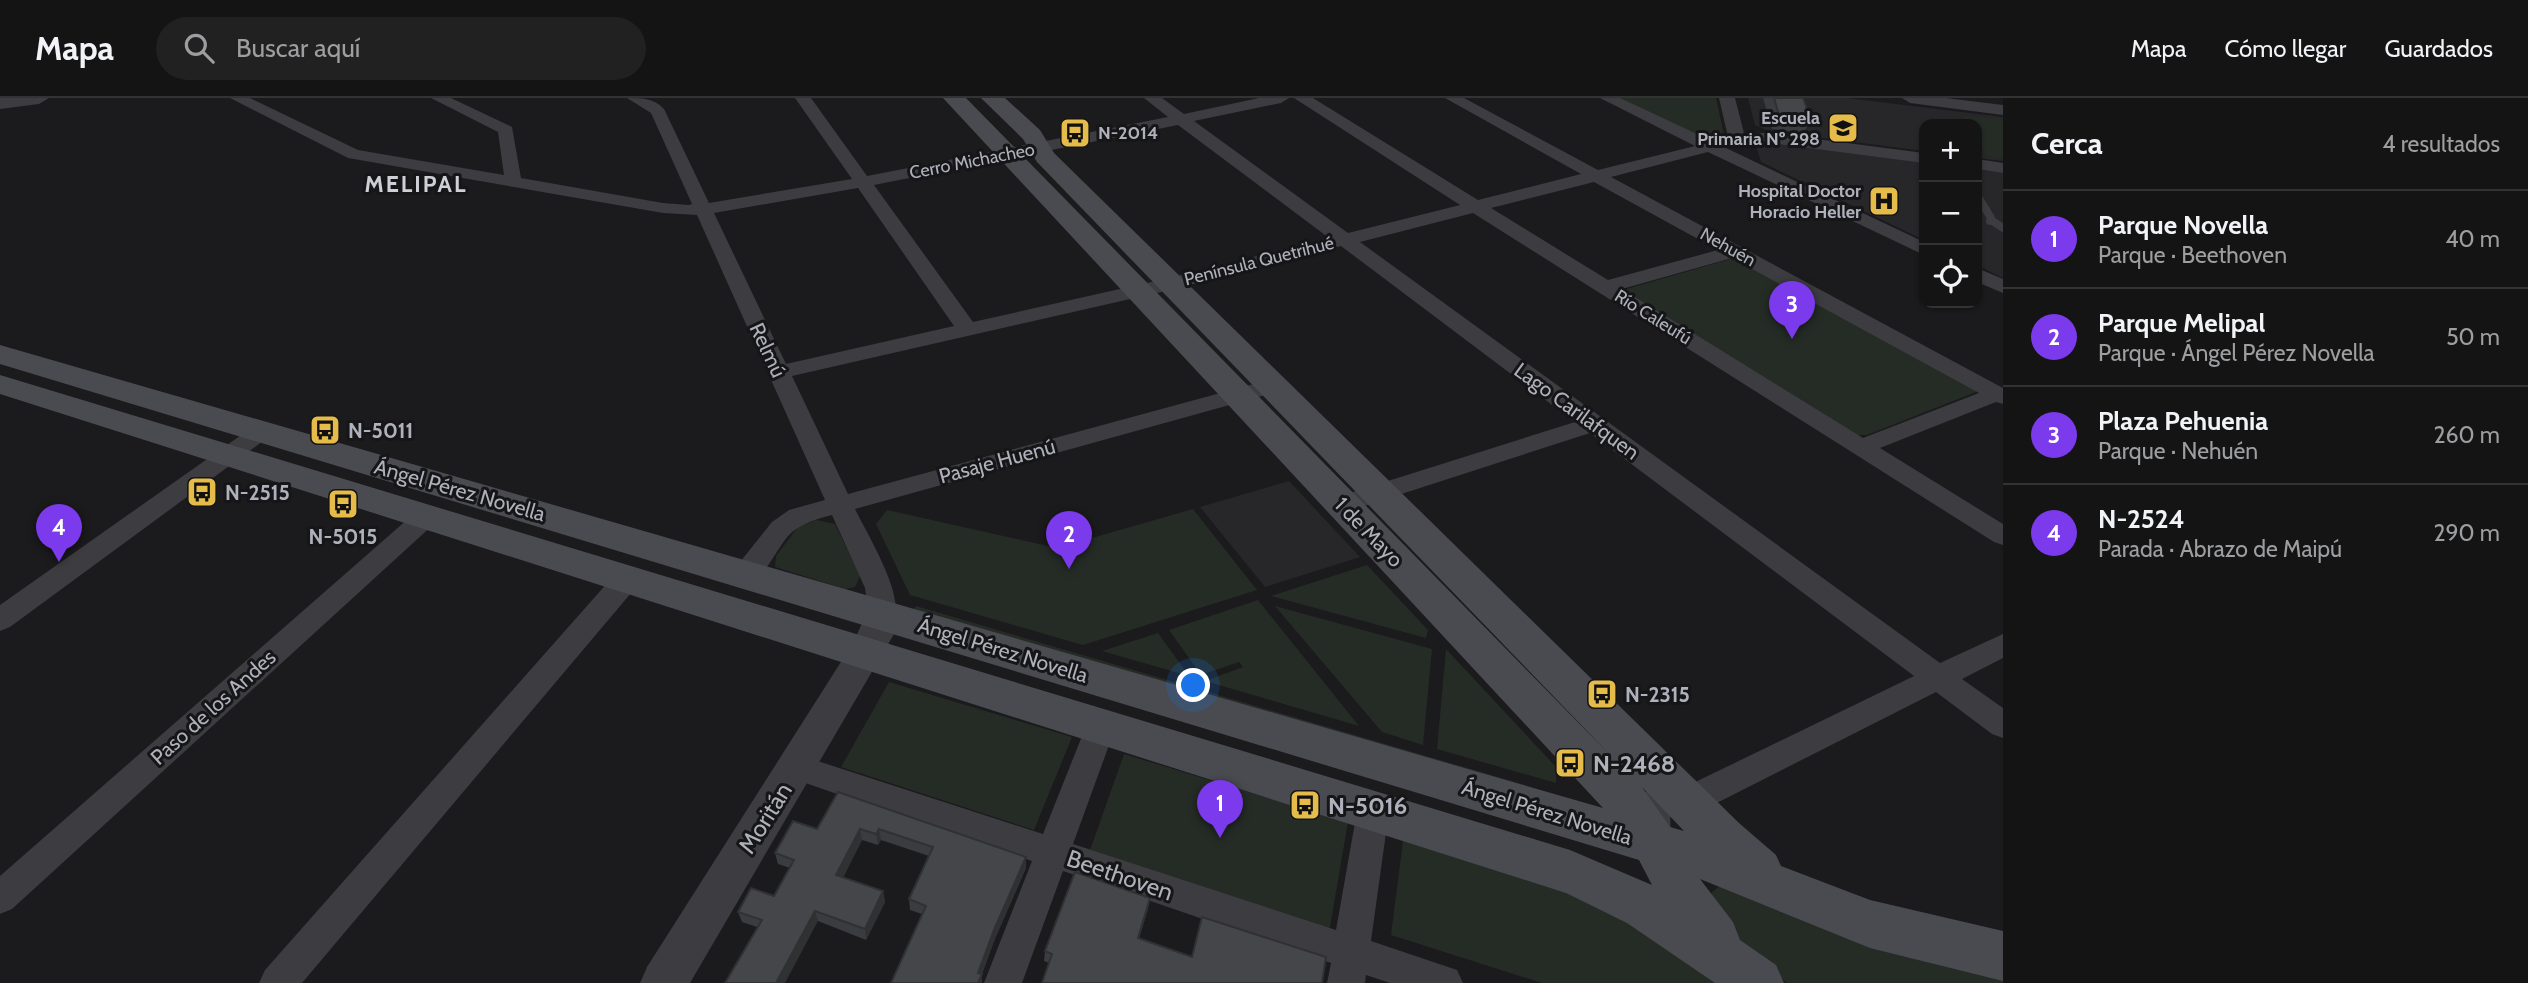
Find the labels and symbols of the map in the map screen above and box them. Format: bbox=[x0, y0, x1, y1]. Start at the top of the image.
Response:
place label: Escuela Primaria Nº 298 bbox=[1697, 107, 1820, 150]
school or university icon: Escuela Primaria Nº 298 bbox=[1826, 111, 1860, 145]
bus stop icon: N-2014 bbox=[1058, 116, 1092, 150]
place label: N-2014 bbox=[1098, 122, 1158, 144]
street label: Cerro Michacheo bbox=[908, 138, 1037, 184]
district label: MELIPAL bbox=[365, 170, 467, 198]
place label: Hospital Doctor Horacio Heller bbox=[1738, 180, 1861, 223]
hospital icon: Hospital Doctor Horacio Heller bbox=[1867, 184, 1901, 218]
street label: Nehuén bbox=[1696, 223, 1760, 271]
street label: Península Quetrihué bbox=[1182, 232, 1336, 290]
pin: 3 bbox=[1769, 281, 1815, 339]
street label: Río Caleufú bbox=[1611, 285, 1695, 349]
street label: Relmú bbox=[745, 319, 791, 381]
street label: Lago Carilafquen bbox=[1510, 357, 1644, 465]
bus stop icon: N-5011 bbox=[308, 413, 342, 447]
place label: N-5011 bbox=[348, 418, 413, 443]
street label: Pasaje Huenú bbox=[936, 433, 1058, 490]
street label: Ángel Pérez Novella bbox=[372, 454, 548, 526]
bus stop icon: N-2515 bbox=[185, 475, 219, 509]
place label: N-2515 bbox=[225, 480, 290, 505]
bus stop icon: N-5015 bbox=[326, 487, 360, 521]
street label: 1 de Mayo bbox=[1330, 492, 1408, 572]
pin: 4 bbox=[36, 504, 82, 562]
pin: 2 bbox=[1046, 511, 1092, 569]
place label: N-5015 bbox=[309, 524, 377, 549]
street label: Ángel Pérez Novella bbox=[915, 612, 1091, 688]
street label: Paso de los Andes bbox=[145, 644, 281, 770]
your location bbox=[1176, 668, 1210, 702]
bus stop icon: N-2315 bbox=[1585, 677, 1619, 711]
place label: N-2315 bbox=[1625, 682, 1690, 707]
bus stop icon: N-2468 bbox=[1553, 746, 1587, 780]
place label: N-2468 bbox=[1593, 749, 1675, 778]
street label: Ángel Pérez Novella bbox=[1459, 774, 1635, 850]
street label: Moritán bbox=[732, 777, 798, 859]
pin: 1 bbox=[1197, 780, 1243, 838]
bus stop icon: N-5016 bbox=[1288, 788, 1322, 822]
place label: N-5016 bbox=[1328, 791, 1407, 820]
street label: Beethoven bbox=[1063, 843, 1177, 907]

